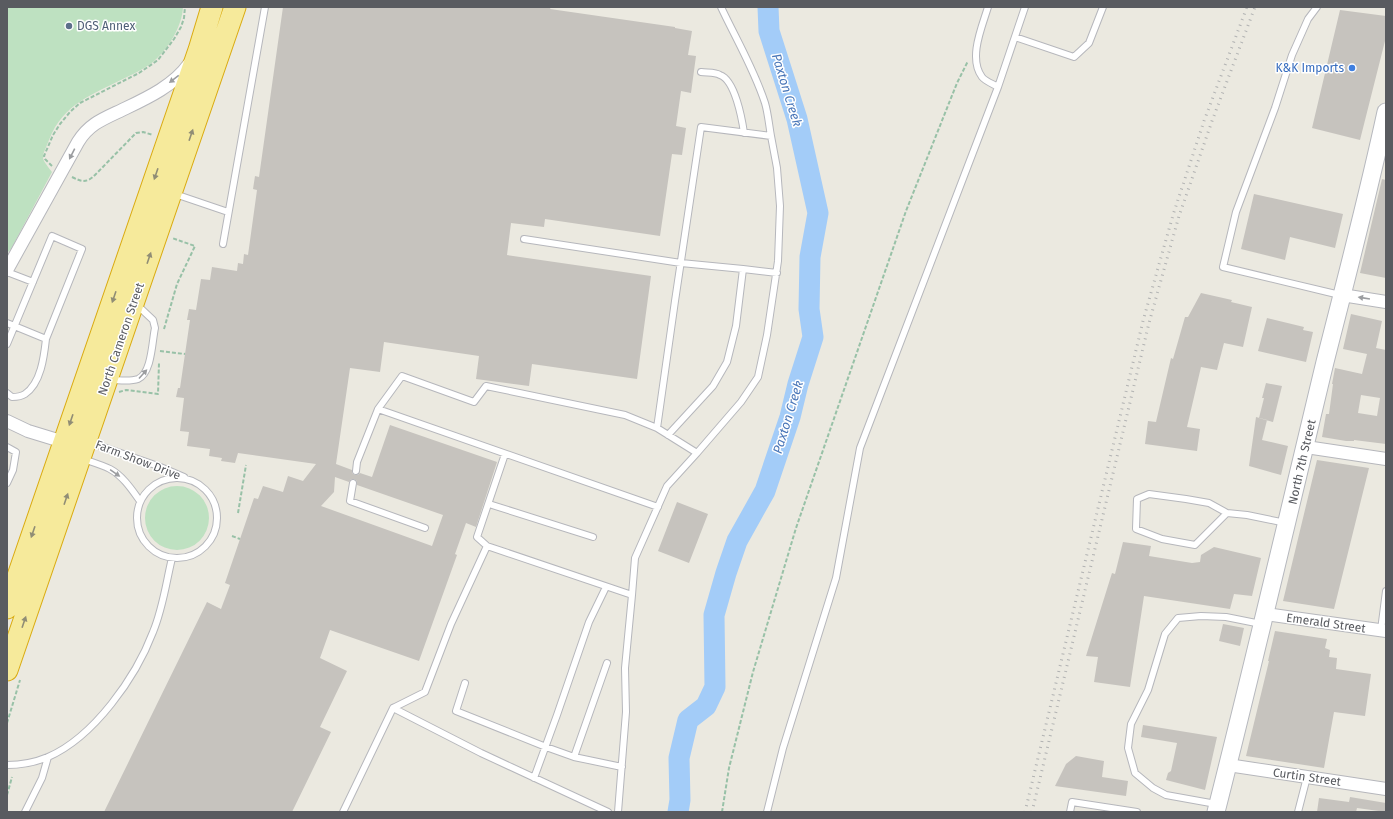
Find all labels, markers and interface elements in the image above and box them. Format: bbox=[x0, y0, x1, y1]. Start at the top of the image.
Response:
place label: DGS Annex bbox=[77, 19, 135, 33]
marker: DGS Annex bbox=[64, 21, 74, 31]
water label: Paxton Creek bbox=[769, 52, 805, 128]
place label: K&K Imports bbox=[1276, 61, 1344, 75]
marker: K&K Imports bbox=[1347, 63, 1357, 73]
one-way arrow bbox=[169, 75, 180, 84]
one-way arrow bbox=[188, 129, 194, 141]
one-way arrow bbox=[68, 148, 75, 160]
one-way arrow bbox=[153, 169, 159, 181]
one-way arrow bbox=[146, 252, 152, 264]
street label: North Cameron Street bbox=[95, 280, 147, 397]
one-way arrow bbox=[110, 292, 116, 304]
one-way arrow bbox=[1358, 295, 1370, 301]
one-way arrow bbox=[138, 369, 147, 379]
water label: Paxton Creek bbox=[770, 379, 806, 455]
one-way arrow bbox=[68, 415, 74, 427]
street label: North 7th Street bbox=[1285, 417, 1319, 506]
street label: Farm Show Drive bbox=[93, 437, 183, 483]
one-way arrow bbox=[110, 469, 120, 477]
one-way arrow bbox=[63, 493, 69, 505]
one-way arrow bbox=[30, 526, 36, 538]
street label: Emerald Street bbox=[1285, 610, 1367, 636]
one-way arrow bbox=[21, 616, 27, 628]
street label: Curtin Street bbox=[1272, 765, 1343, 789]

